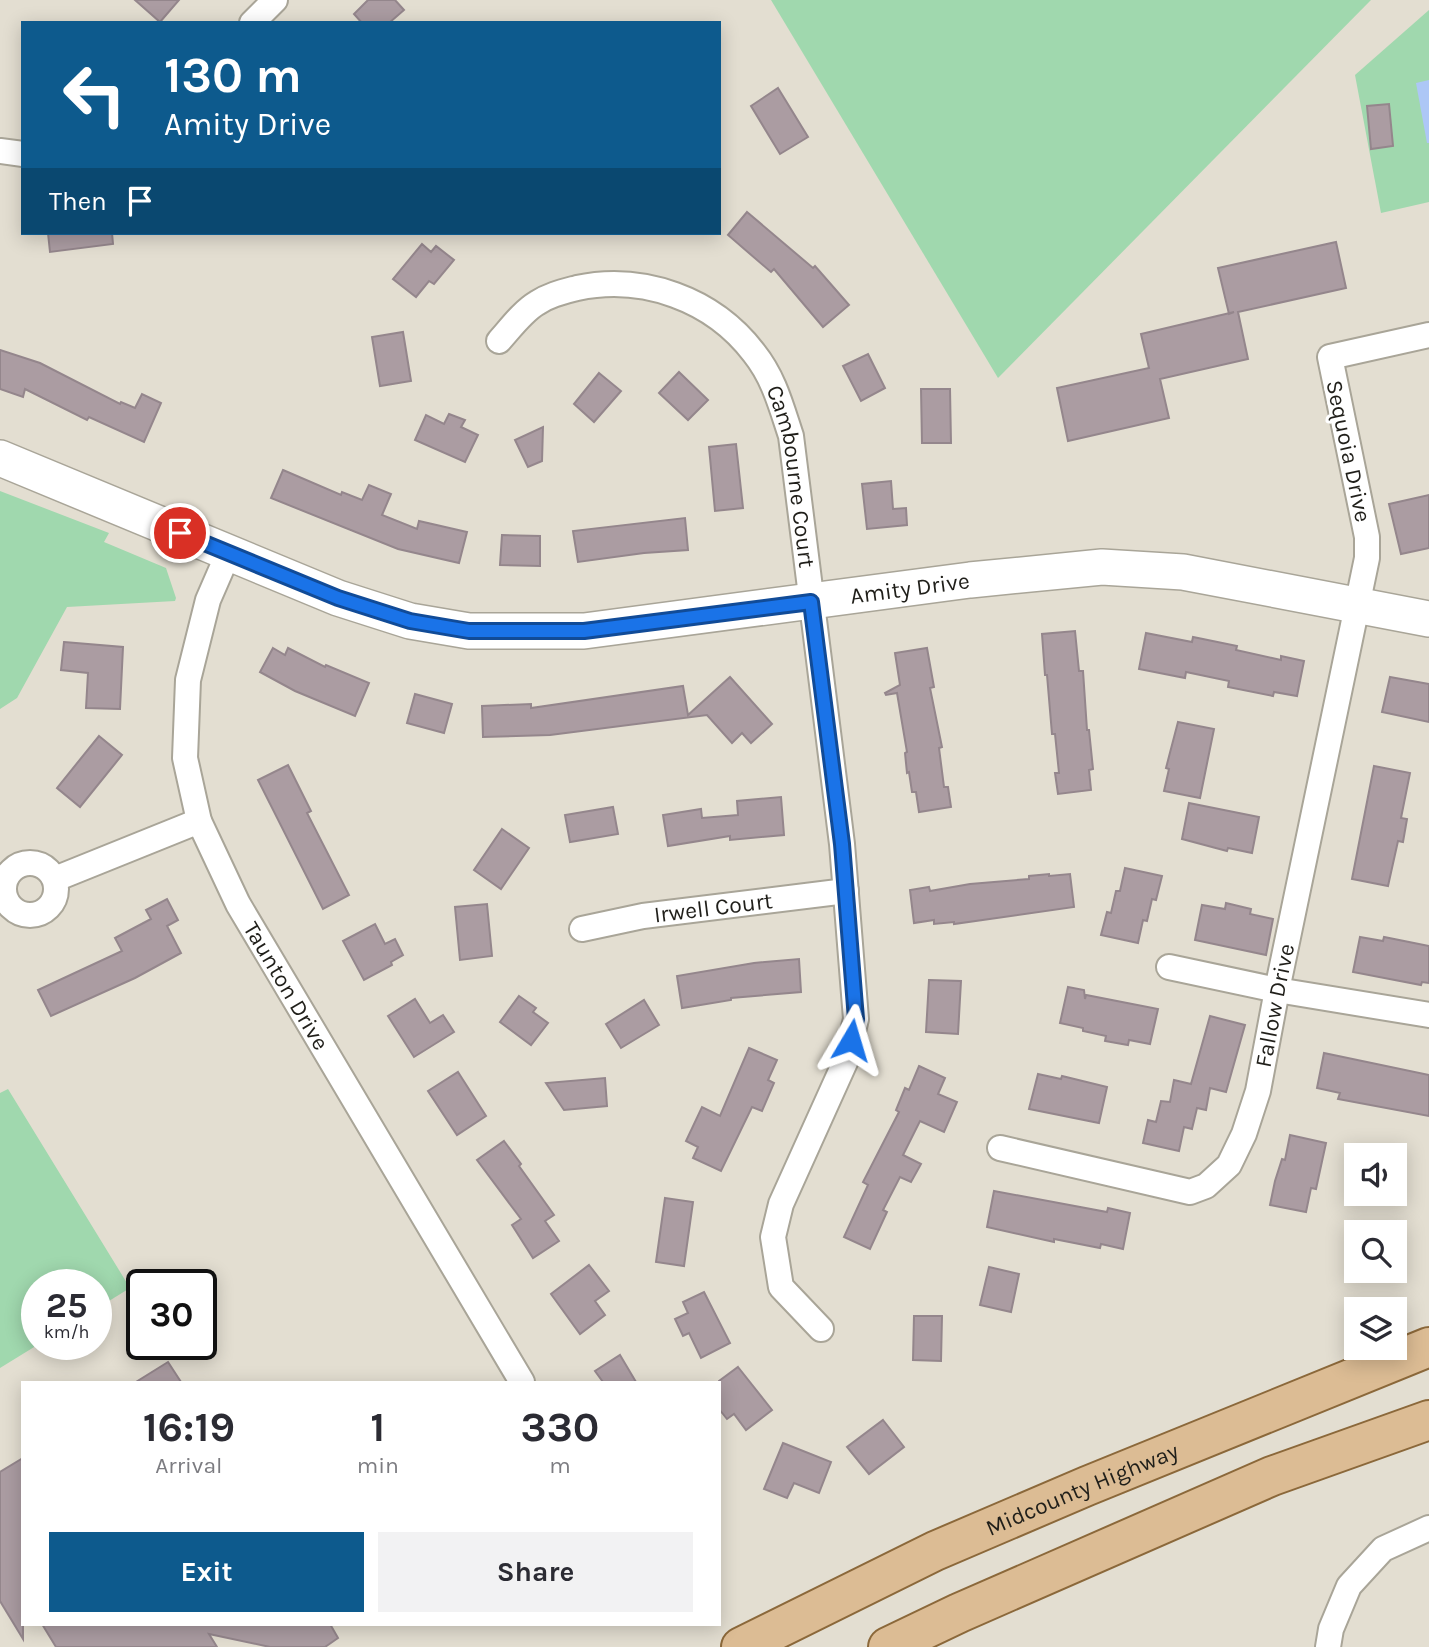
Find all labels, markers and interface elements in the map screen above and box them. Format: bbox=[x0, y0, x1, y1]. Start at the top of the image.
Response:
text: 130 m bbox=[164, 47, 302, 104]
icon: left bbox=[49, 49, 140, 140]
text: Amity Drive bbox=[164, 106, 331, 143]
icon: arrive bbox=[121, 182, 159, 220]
text: Then bbox=[49, 186, 107, 217]
street label: Sequoia Drive bbox=[1320, 378, 1377, 525]
street label: Cambourne Court bbox=[761, 381, 820, 570]
pin bbox=[150, 503, 210, 563]
icon: arrive bbox=[161, 514, 199, 552]
street label: Amity Drive bbox=[849, 567, 971, 610]
street label: Irwell Court bbox=[652, 887, 774, 929]
street label: Taunton Drive bbox=[238, 917, 335, 1055]
street label: Fallow Drive bbox=[1250, 941, 1300, 1070]
position arrow bbox=[814, 1003, 888, 1077]
map controls bbox=[1344, 1143, 1407, 1360]
button: sound bbox=[1344, 1143, 1407, 1206]
button: search bbox=[1344, 1220, 1407, 1283]
speed limit sign: 30 bbox=[126, 1269, 217, 1360]
text: 25 bbox=[46, 1285, 87, 1326]
button: layers bbox=[1344, 1297, 1407, 1360]
text: km/h bbox=[44, 1321, 89, 1343]
text: 16:19 bbox=[143, 1402, 235, 1452]
text: 1 bbox=[370, 1402, 385, 1452]
text: 330 bbox=[521, 1402, 599, 1452]
street label: Midcounty Highway bbox=[982, 1437, 1183, 1542]
text: Arrival bbox=[155, 1452, 223, 1479]
text: min bbox=[357, 1452, 399, 1479]
text: m bbox=[549, 1452, 571, 1479]
button: Exit bbox=[49, 1532, 364, 1612]
button: Share bbox=[378, 1532, 693, 1612]

